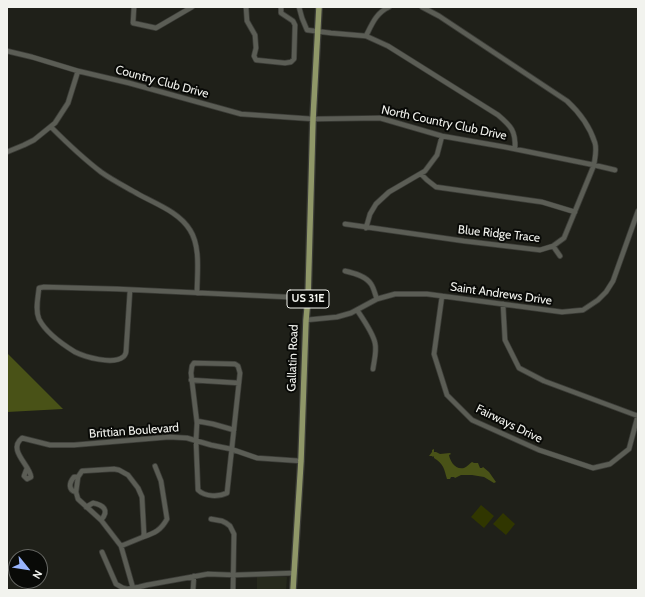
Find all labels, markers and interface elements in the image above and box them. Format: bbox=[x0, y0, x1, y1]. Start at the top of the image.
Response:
street label: Country Club Drive bbox=[114, 63, 210, 101]
street label: North Country Club Drive bbox=[380, 103, 508, 143]
street label: Blue Ridge Trace bbox=[457, 223, 541, 245]
street label: Saint Andrews Drive bbox=[449, 280, 553, 308]
road number: US 31E bbox=[287, 290, 329, 308]
street label: Gallatin Road bbox=[285, 324, 301, 392]
street label: Fairways Drive bbox=[473, 402, 545, 446]
street label: Brittian Boulevard bbox=[89, 421, 179, 441]
north arrow bbox=[8, 549, 48, 589]
text: N bbox=[30, 568, 46, 581]

